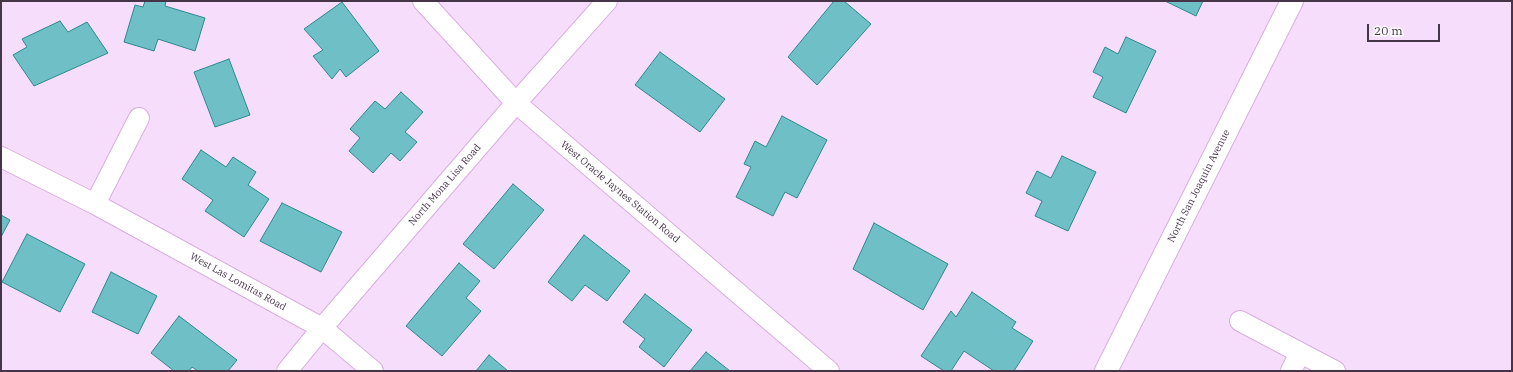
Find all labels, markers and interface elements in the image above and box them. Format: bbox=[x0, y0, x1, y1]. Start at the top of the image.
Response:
scale bar bbox=[1369, 16, 1442, 42]
text: 20 m bbox=[1374, 23, 1403, 38]
street label: North San Joaquin Avenue bbox=[1165, 128, 1233, 244]
street label: West Oracle Jaynes Station Road bbox=[558, 139, 682, 245]
street label: North Mona Lisa Road bbox=[406, 142, 484, 228]
street label: West Las Lomitas Road bbox=[188, 251, 288, 313]

